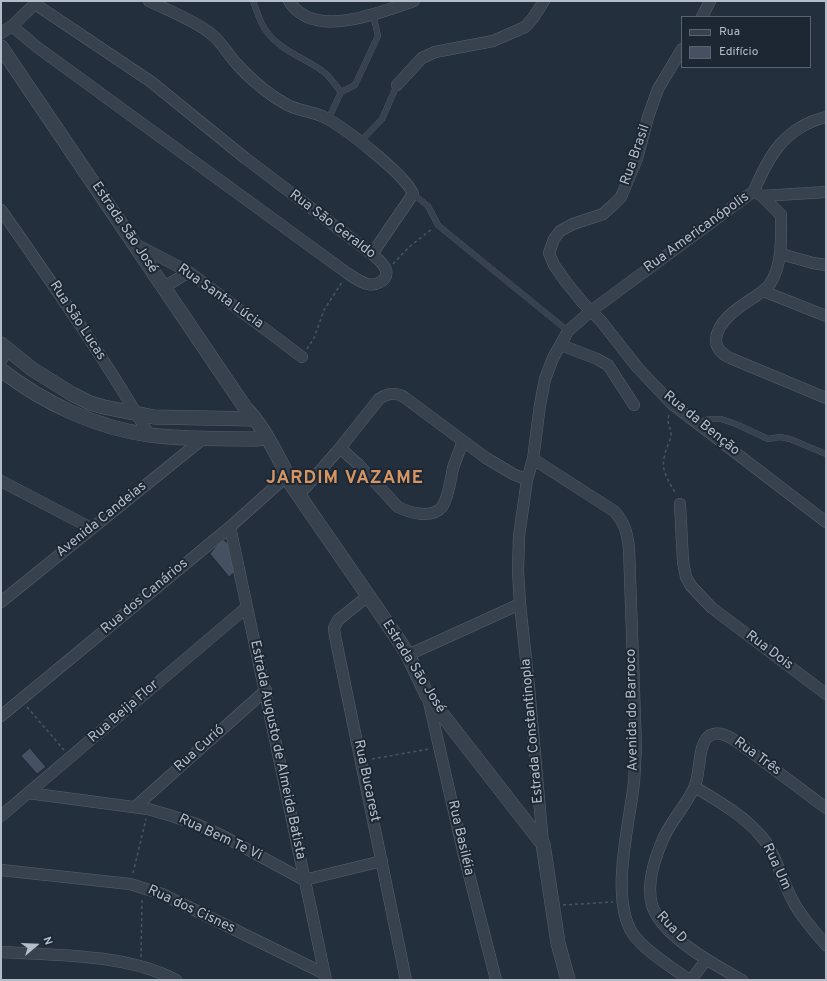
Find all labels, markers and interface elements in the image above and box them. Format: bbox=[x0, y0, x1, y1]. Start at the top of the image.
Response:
legend bbox=[681, 16, 811, 68]
text: Rua bbox=[719, 24, 740, 40]
text: Edifício bbox=[719, 44, 758, 60]
street label: Rua Brasil bbox=[618, 122, 654, 188]
street label: Estrada São José bbox=[87, 179, 161, 277]
street label: Rua São Geraldo bbox=[286, 187, 378, 263]
street label: Rua Americanópolis bbox=[641, 189, 753, 277]
street label: Rua Santa Lúcia bbox=[174, 261, 266, 333]
street label: Rua São Lucas bbox=[45, 278, 109, 364]
street label: Rua da Benção bbox=[659, 388, 743, 460]
district label: JARDIM VAZAME bbox=[266, 468, 424, 490]
street label: Avenida Candeias bbox=[54, 479, 150, 561]
street label: Rua dos Canários bbox=[98, 556, 192, 638]
street label: Estrada São José bbox=[378, 617, 448, 717]
street label: Rua Dois bbox=[742, 628, 796, 674]
street label: Estrada Augusto de Almeida Batista bbox=[246, 639, 308, 861]
street label: Avenida do Barroco bbox=[624, 648, 642, 772]
street label: Estrada Constantinopla bbox=[518, 658, 548, 804]
street label: Rua Beija Flor bbox=[85, 677, 163, 747]
street label: Rua Curió bbox=[172, 722, 228, 776]
street label: Rua Três bbox=[730, 734, 784, 780]
street label: Rua Bucarest bbox=[349, 738, 383, 824]
street label: Rua Basiléia bbox=[443, 799, 477, 877]
street label: Rua Bem Te Vi bbox=[176, 811, 264, 865]
street label: Rua Um bbox=[758, 841, 794, 893]
street label: Rua dos Cisnes bbox=[145, 882, 237, 938]
street label: Rua D bbox=[652, 909, 690, 947]
north arrow bbox=[16, 925, 56, 965]
text: N bbox=[39, 935, 55, 947]

